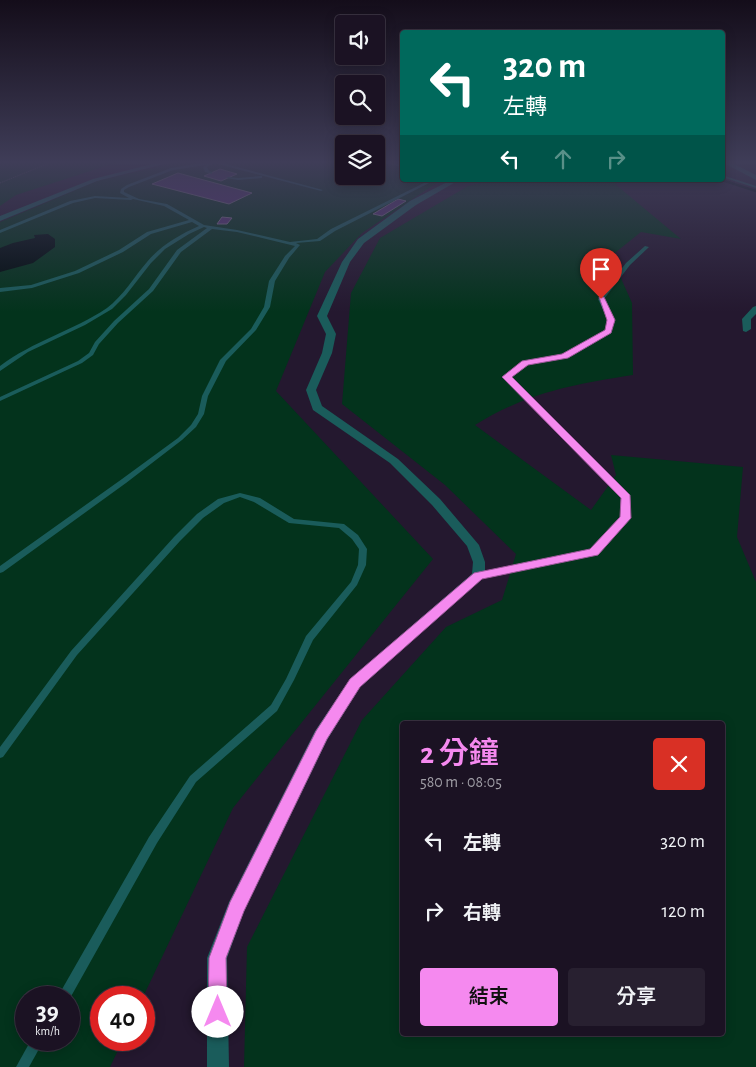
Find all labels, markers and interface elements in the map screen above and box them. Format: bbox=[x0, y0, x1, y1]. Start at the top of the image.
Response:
map controls bbox=[335, 15, 385, 185]
button: sound bbox=[335, 15, 385, 65]
text: 320 m bbox=[503, 49, 586, 84]
icon: left bbox=[420, 50, 485, 115]
button: search bbox=[335, 75, 385, 125]
text: 左轉 bbox=[503, 96, 547, 118]
button: layers bbox=[335, 135, 385, 185]
icon: left bbox=[496, 145, 524, 173]
icon: ahead bbox=[549, 145, 577, 173]
icon: right bbox=[602, 145, 630, 173]
pin bbox=[580, 248, 622, 299]
icon: arrive bbox=[587, 255, 615, 283]
button: close bbox=[653, 738, 705, 790]
text: 2 分鐘 bbox=[420, 739, 499, 769]
text: 580 m · 08:05 bbox=[420, 774, 502, 790]
icon: left bbox=[420, 827, 448, 855]
text: 320 m bbox=[660, 832, 705, 851]
text: 左轉 bbox=[463, 834, 501, 853]
icon: right bbox=[420, 897, 448, 925]
text: 120 m bbox=[661, 902, 705, 921]
text: 右轉 bbox=[463, 904, 501, 923]
button: 結束 bbox=[420, 968, 558, 1026]
button: 分享 bbox=[568, 968, 705, 1026]
position arrow bbox=[191, 985, 243, 1037]
speed limit sign: 40 bbox=[90, 986, 155, 1051]
text: 39 bbox=[36, 1000, 59, 1025]
text: km/h bbox=[35, 1025, 60, 1037]

